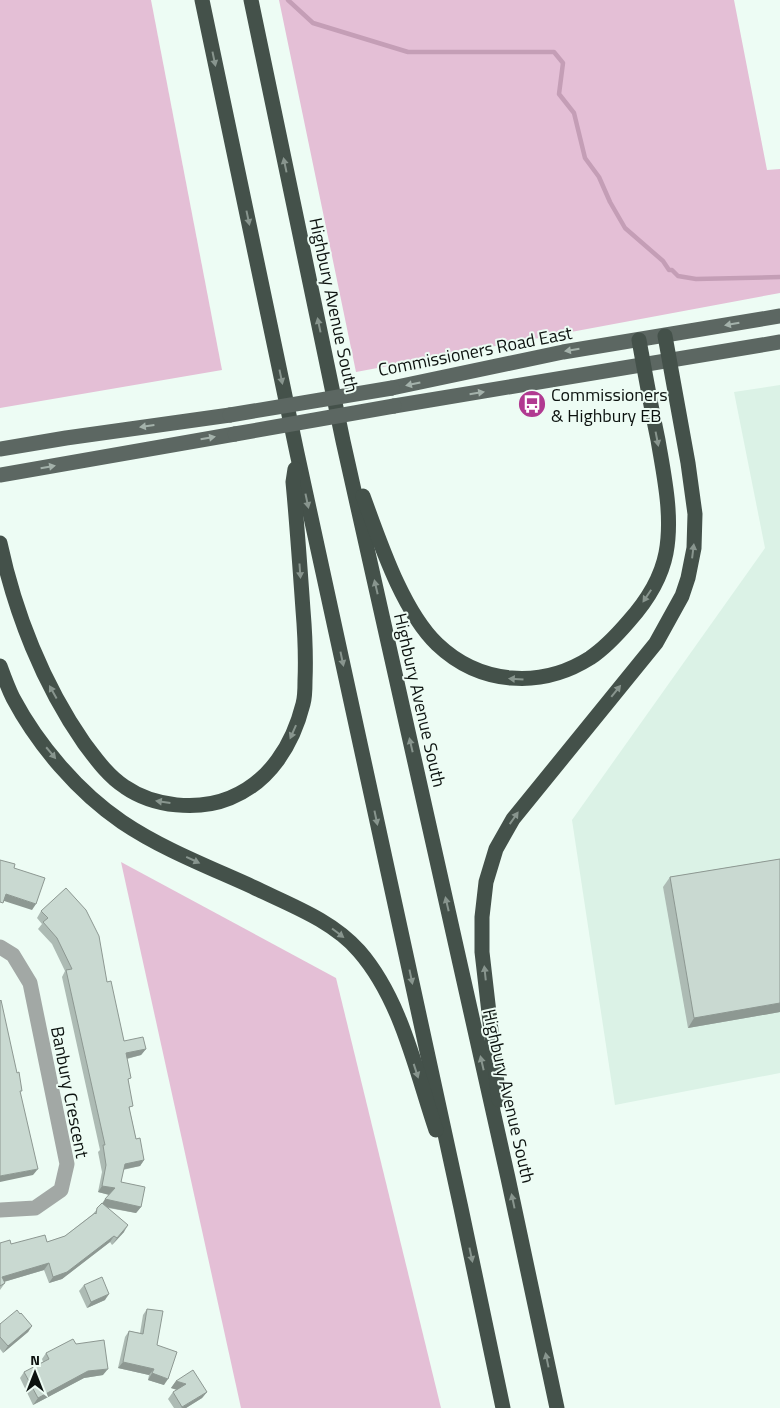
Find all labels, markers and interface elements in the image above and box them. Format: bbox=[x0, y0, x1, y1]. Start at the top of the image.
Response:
one-way arrow bbox=[210, 52, 218, 67]
one-way arrow bbox=[281, 157, 289, 173]
one-way arrow bbox=[244, 211, 252, 227]
street label: Highbury Avenue South bbox=[302, 215, 366, 395]
one-way arrow bbox=[314, 316, 322, 332]
street label: Commissioners Road East bbox=[376, 319, 575, 383]
one-way arrow bbox=[724, 321, 740, 329]
one-way arrow bbox=[563, 347, 579, 355]
one-way arrow bbox=[277, 370, 285, 385]
one-way arrow bbox=[404, 380, 420, 388]
place label: Commissioners & Highbury EB bbox=[551, 381, 668, 429]
one-way arrow bbox=[469, 388, 485, 396]
bus stop icon: Commissioners & Highbury EB bbox=[517, 389, 547, 419]
one-way arrow bbox=[139, 423, 155, 431]
one-way arrow bbox=[654, 432, 662, 448]
one-way arrow bbox=[200, 434, 216, 442]
one-way arrow bbox=[40, 462, 56, 470]
one-way arrow bbox=[303, 493, 311, 508]
one-way arrow bbox=[689, 543, 697, 559]
one-way arrow bbox=[296, 564, 304, 580]
one-way arrow bbox=[372, 579, 380, 594]
one-way arrow bbox=[642, 590, 652, 603]
street label: Highbury Avenue South bbox=[387, 610, 453, 790]
one-way arrow bbox=[338, 652, 346, 667]
one-way arrow bbox=[508, 675, 524, 683]
one-way arrow bbox=[49, 684, 57, 699]
one-way arrow bbox=[611, 685, 622, 698]
one-way arrow bbox=[289, 725, 297, 739]
one-way arrow bbox=[407, 738, 415, 753]
one-way arrow bbox=[45, 747, 56, 760]
one-way arrow bbox=[155, 798, 171, 806]
one-way arrow bbox=[373, 811, 381, 827]
one-way arrow bbox=[509, 811, 519, 825]
one-way arrow bbox=[186, 856, 200, 864]
one-way arrow bbox=[442, 895, 450, 911]
one-way arrow bbox=[331, 927, 344, 938]
one-way arrow bbox=[481, 965, 489, 981]
one-way arrow bbox=[407, 969, 415, 985]
street label: Highbury Avenue South bbox=[476, 1006, 542, 1186]
street label: Banbury Crescent bbox=[44, 1024, 96, 1161]
one-way arrow bbox=[478, 1055, 486, 1070]
one-way arrow bbox=[413, 1064, 421, 1079]
one-way arrow bbox=[509, 1194, 517, 1209]
one-way arrow bbox=[467, 1248, 475, 1263]
north arrow bbox=[10, 1348, 60, 1398]
text: N bbox=[30, 1349, 40, 1370]
one-way arrow bbox=[542, 1352, 550, 1368]

